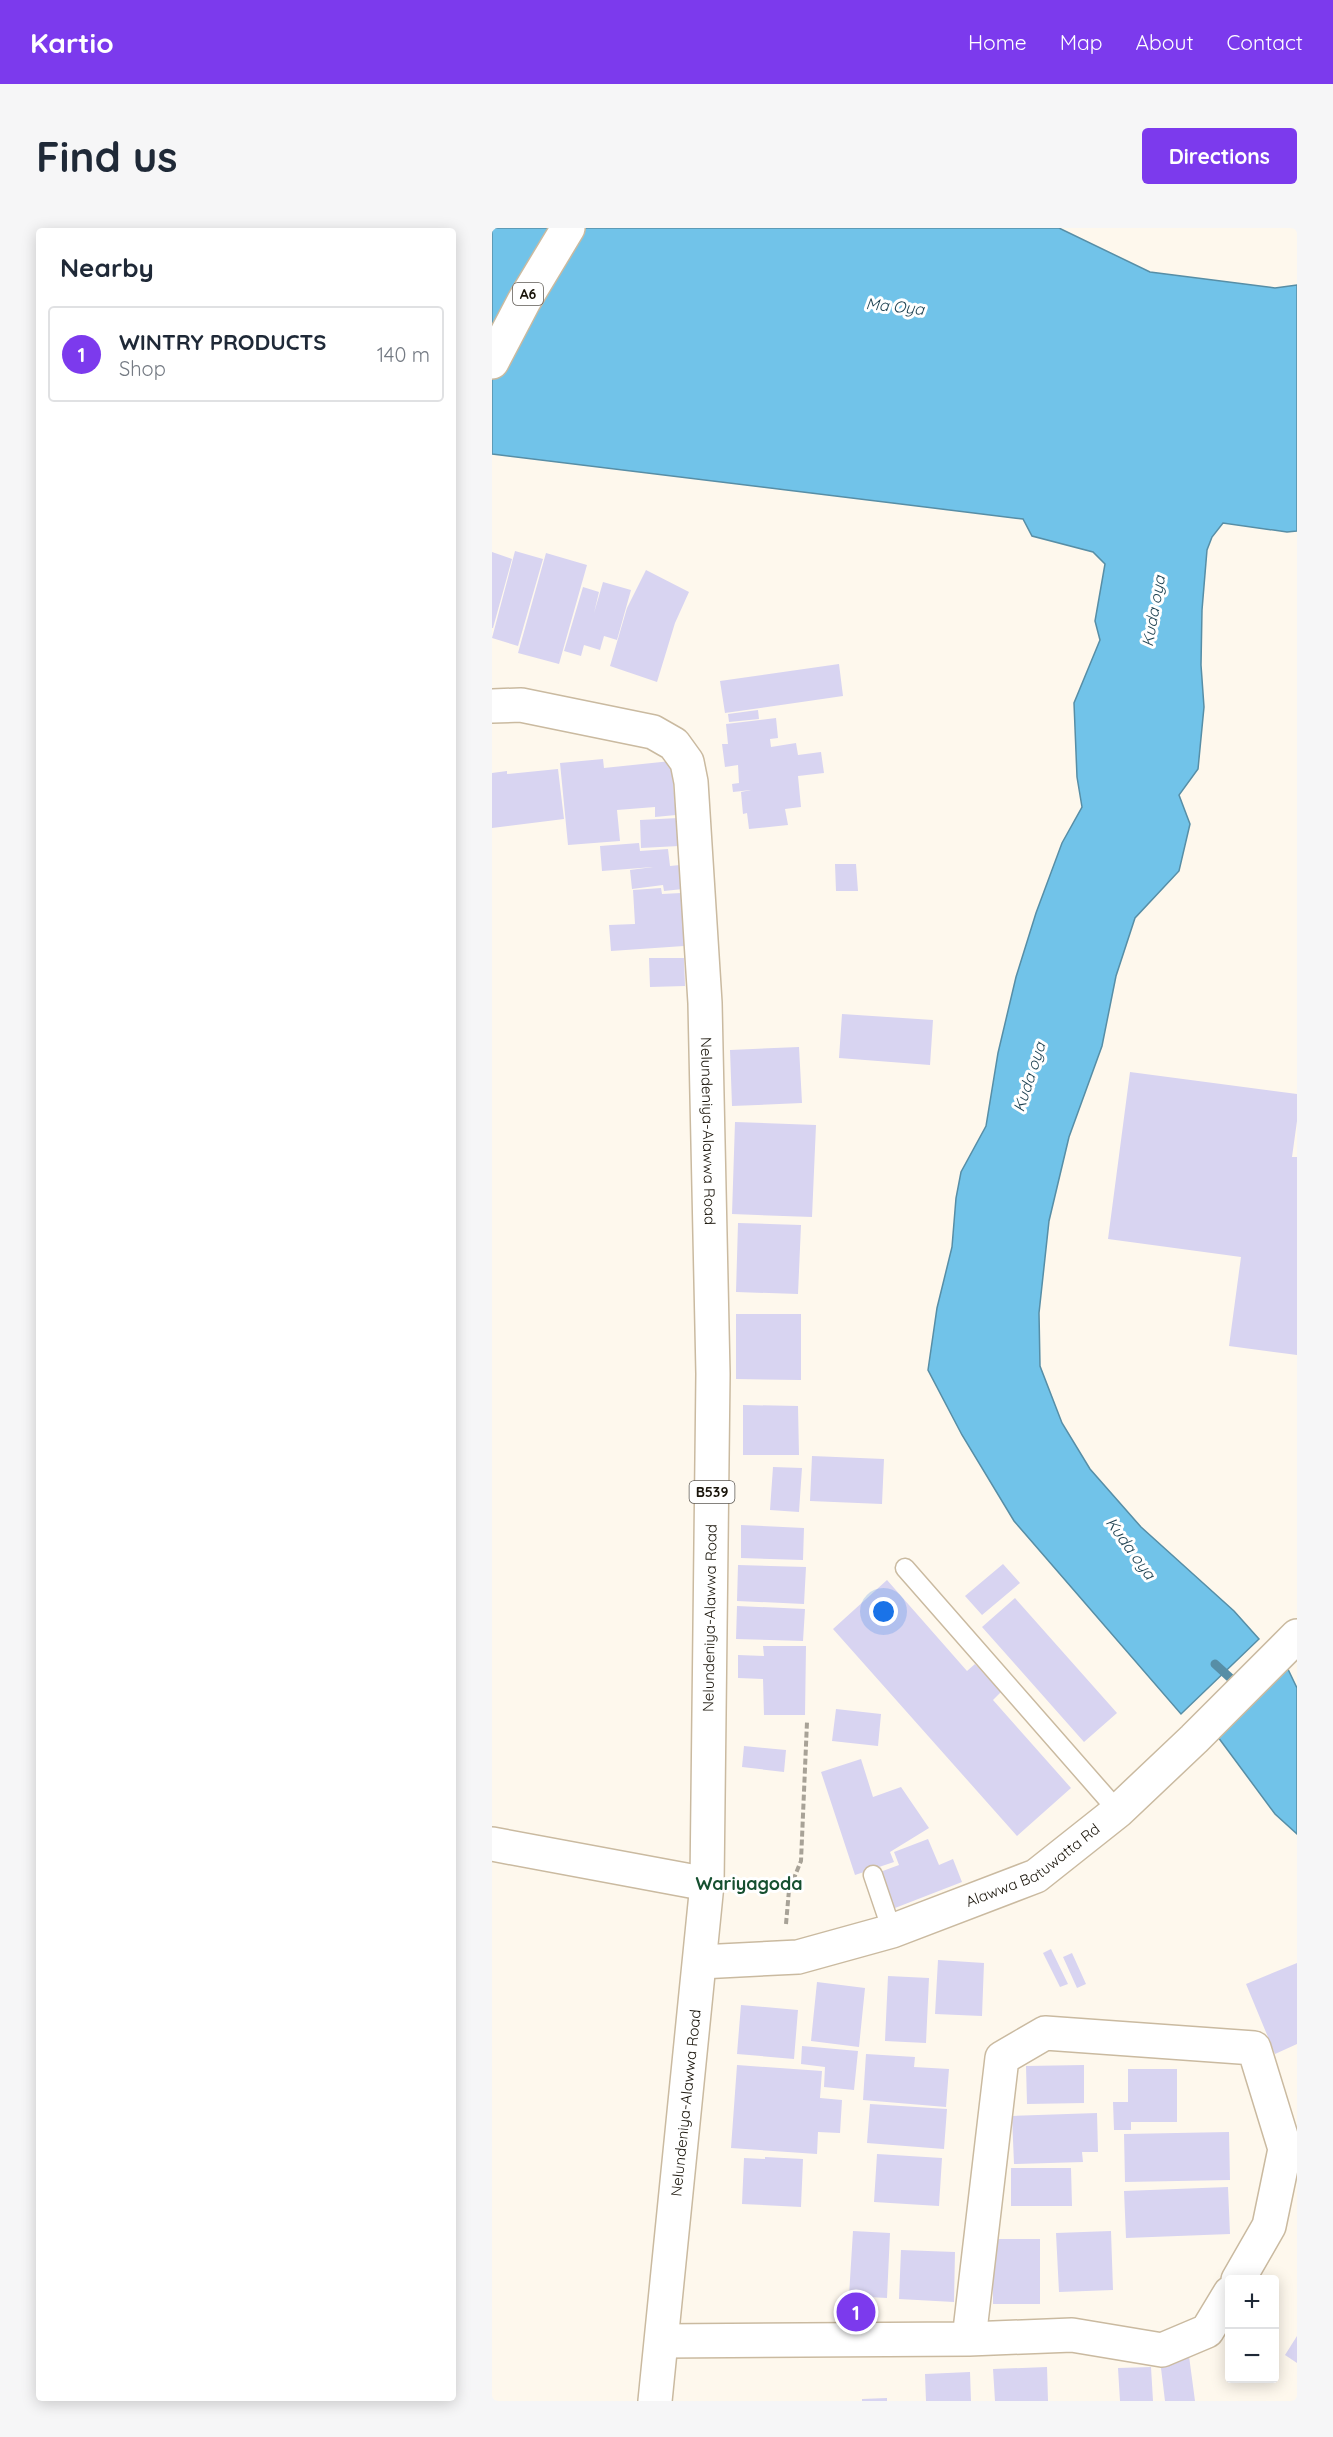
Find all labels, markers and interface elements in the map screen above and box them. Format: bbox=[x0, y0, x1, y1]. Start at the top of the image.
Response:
text: Kartio bbox=[30, 25, 114, 60]
text: Home bbox=[968, 29, 1027, 55]
text: Map bbox=[1060, 29, 1103, 55]
text: About bbox=[1136, 29, 1194, 55]
text: Contact bbox=[1227, 29, 1303, 55]
button: Directions bbox=[1142, 128, 1297, 184]
text: Find us bbox=[36, 130, 178, 183]
text: Nearby bbox=[60, 251, 154, 284]
road number: A6 bbox=[513, 283, 543, 305]
water label: Ma Oya bbox=[865, 293, 926, 319]
text: WINTRY PRODUCTS bbox=[119, 328, 326, 356]
text: 1 bbox=[78, 342, 85, 367]
text: 140 m bbox=[377, 342, 430, 367]
text: Shop bbox=[119, 356, 166, 381]
water label: Kuda oya bbox=[1137, 573, 1169, 648]
street label: Nelundeniya-Alawwa Road bbox=[697, 1037, 720, 1225]
water label: Kuda oya bbox=[1008, 1038, 1050, 1114]
road number: B539 bbox=[690, 1481, 734, 1503]
water label: Kuda oya bbox=[1102, 1513, 1161, 1584]
street label: Nelundeniya-Alawwa Road bbox=[698, 1524, 721, 1712]
your location bbox=[869, 1597, 898, 1626]
street label: Alawwa Batuwatta Rd bbox=[963, 1819, 1103, 1911]
district label: Wariyagoda bbox=[695, 1872, 803, 1895]
street label: Nelundeniya-Alawwa Road bbox=[666, 2008, 705, 2197]
map controls bbox=[1225, 2275, 1279, 2383]
button: + bbox=[1225, 2275, 1279, 2329]
pin: 1 bbox=[836, 2290, 876, 2334]
button: − bbox=[1225, 2329, 1279, 2383]

